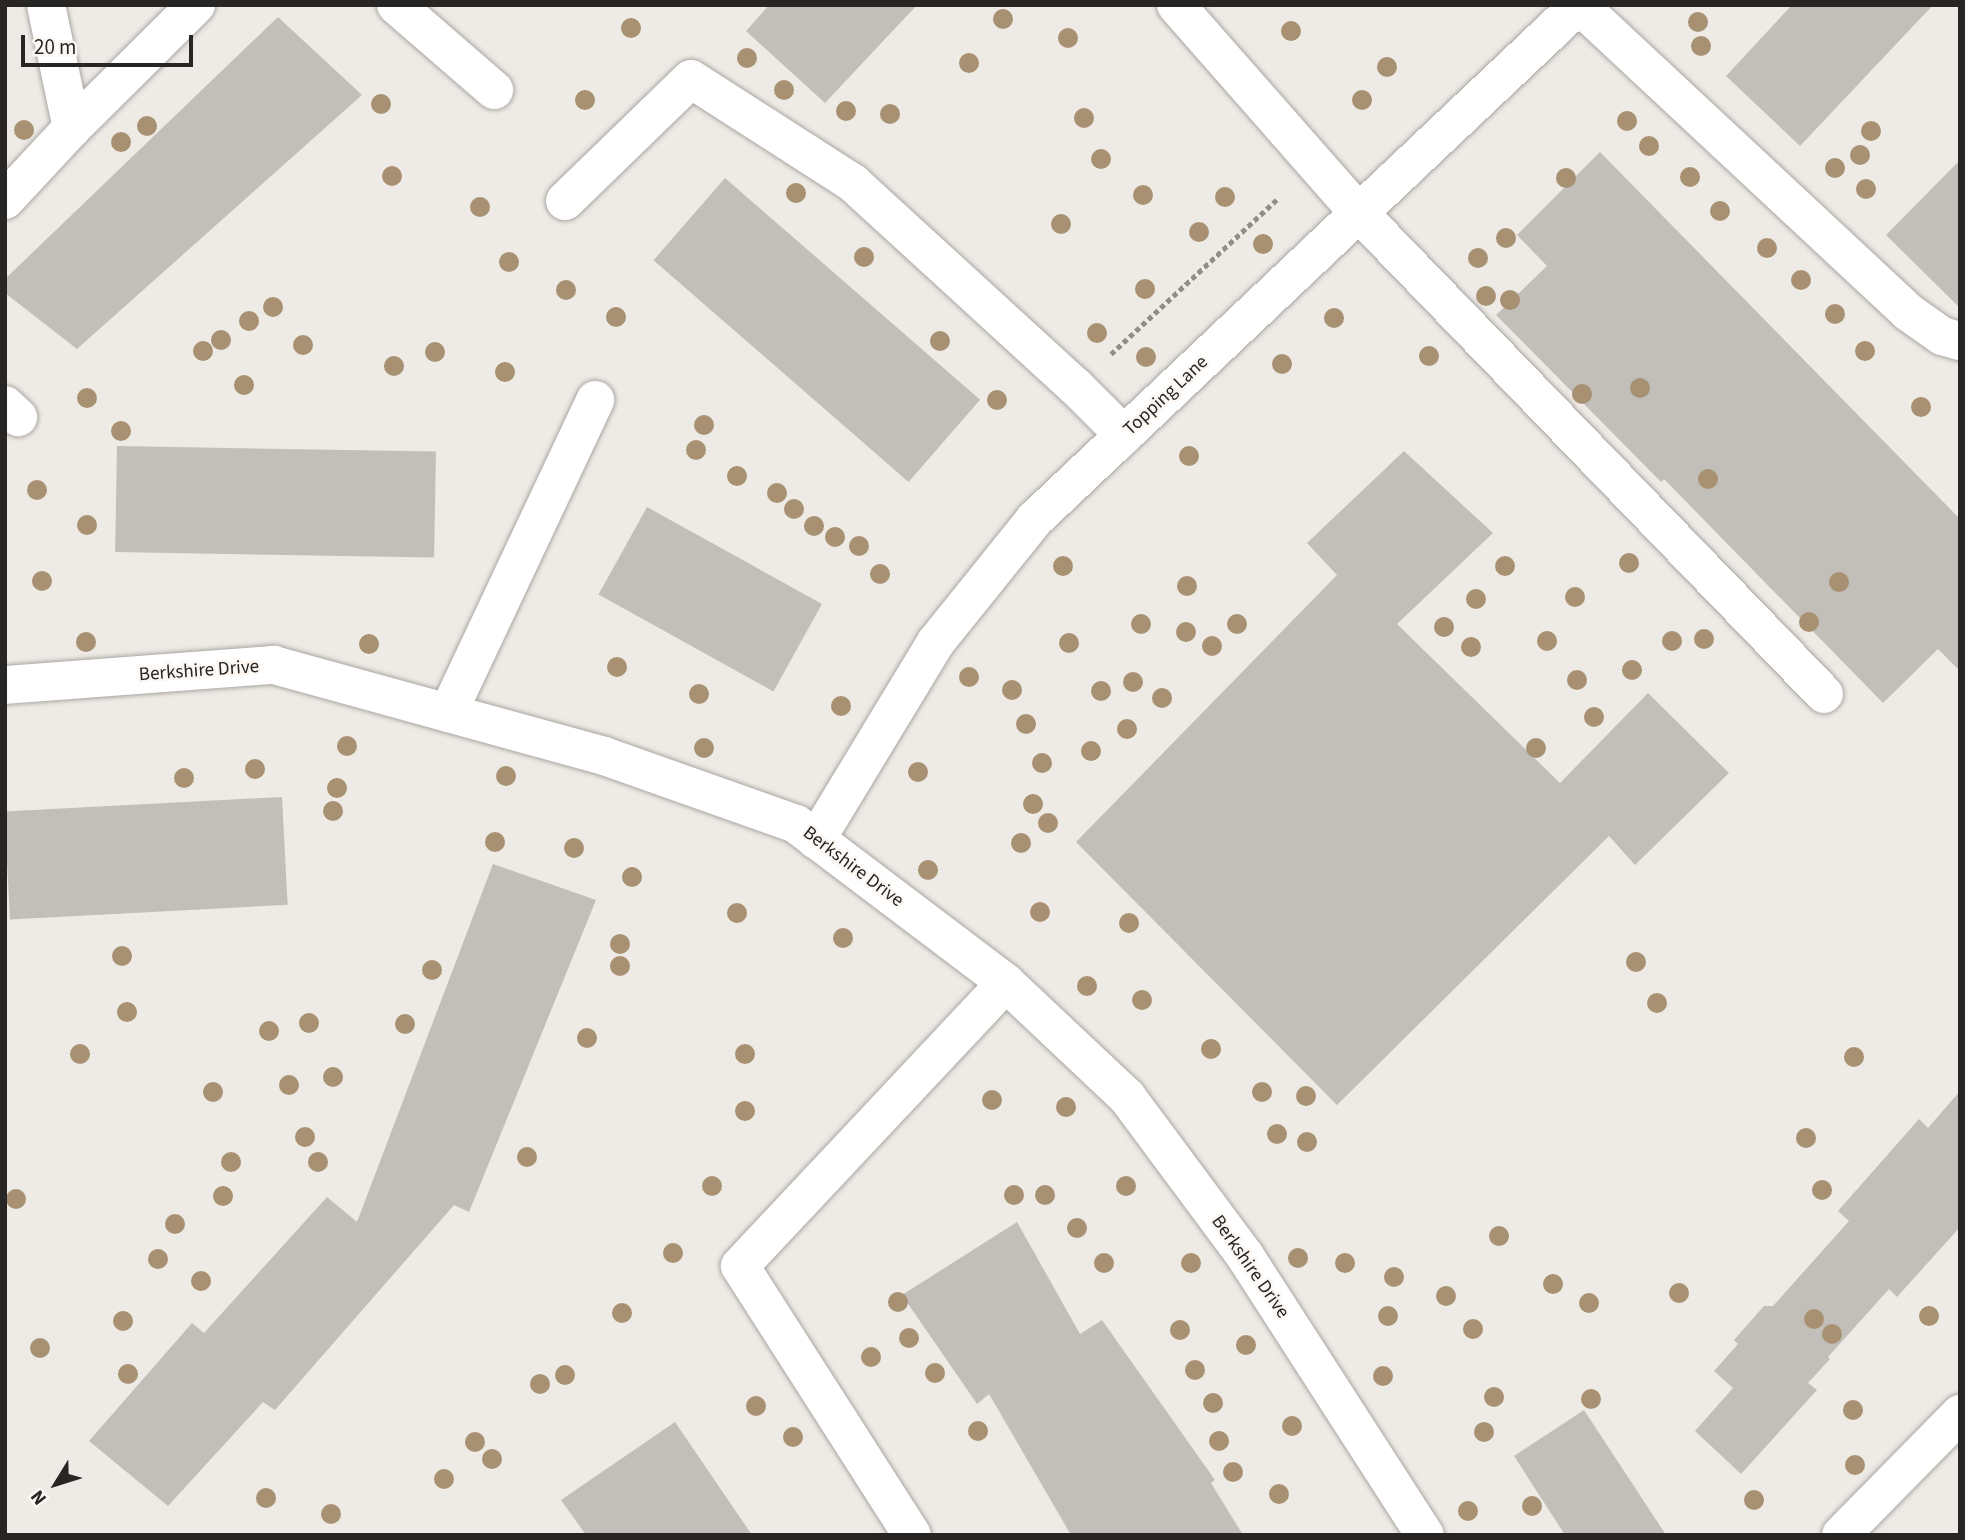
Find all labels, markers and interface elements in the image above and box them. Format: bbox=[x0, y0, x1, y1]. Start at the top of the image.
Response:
scale bar bbox=[24, 21, 196, 65]
text: 20 m bbox=[34, 32, 76, 62]
street label: Topping Lane bbox=[1119, 351, 1213, 441]
street label: Berkshire Drive bbox=[138, 655, 260, 687]
street label: Berkshire Drive bbox=[798, 822, 908, 912]
street label: Berkshire Drive bbox=[1206, 1211, 1294, 1323]
north arrow bbox=[21, 1449, 91, 1519]
text: N bbox=[25, 1484, 54, 1511]

